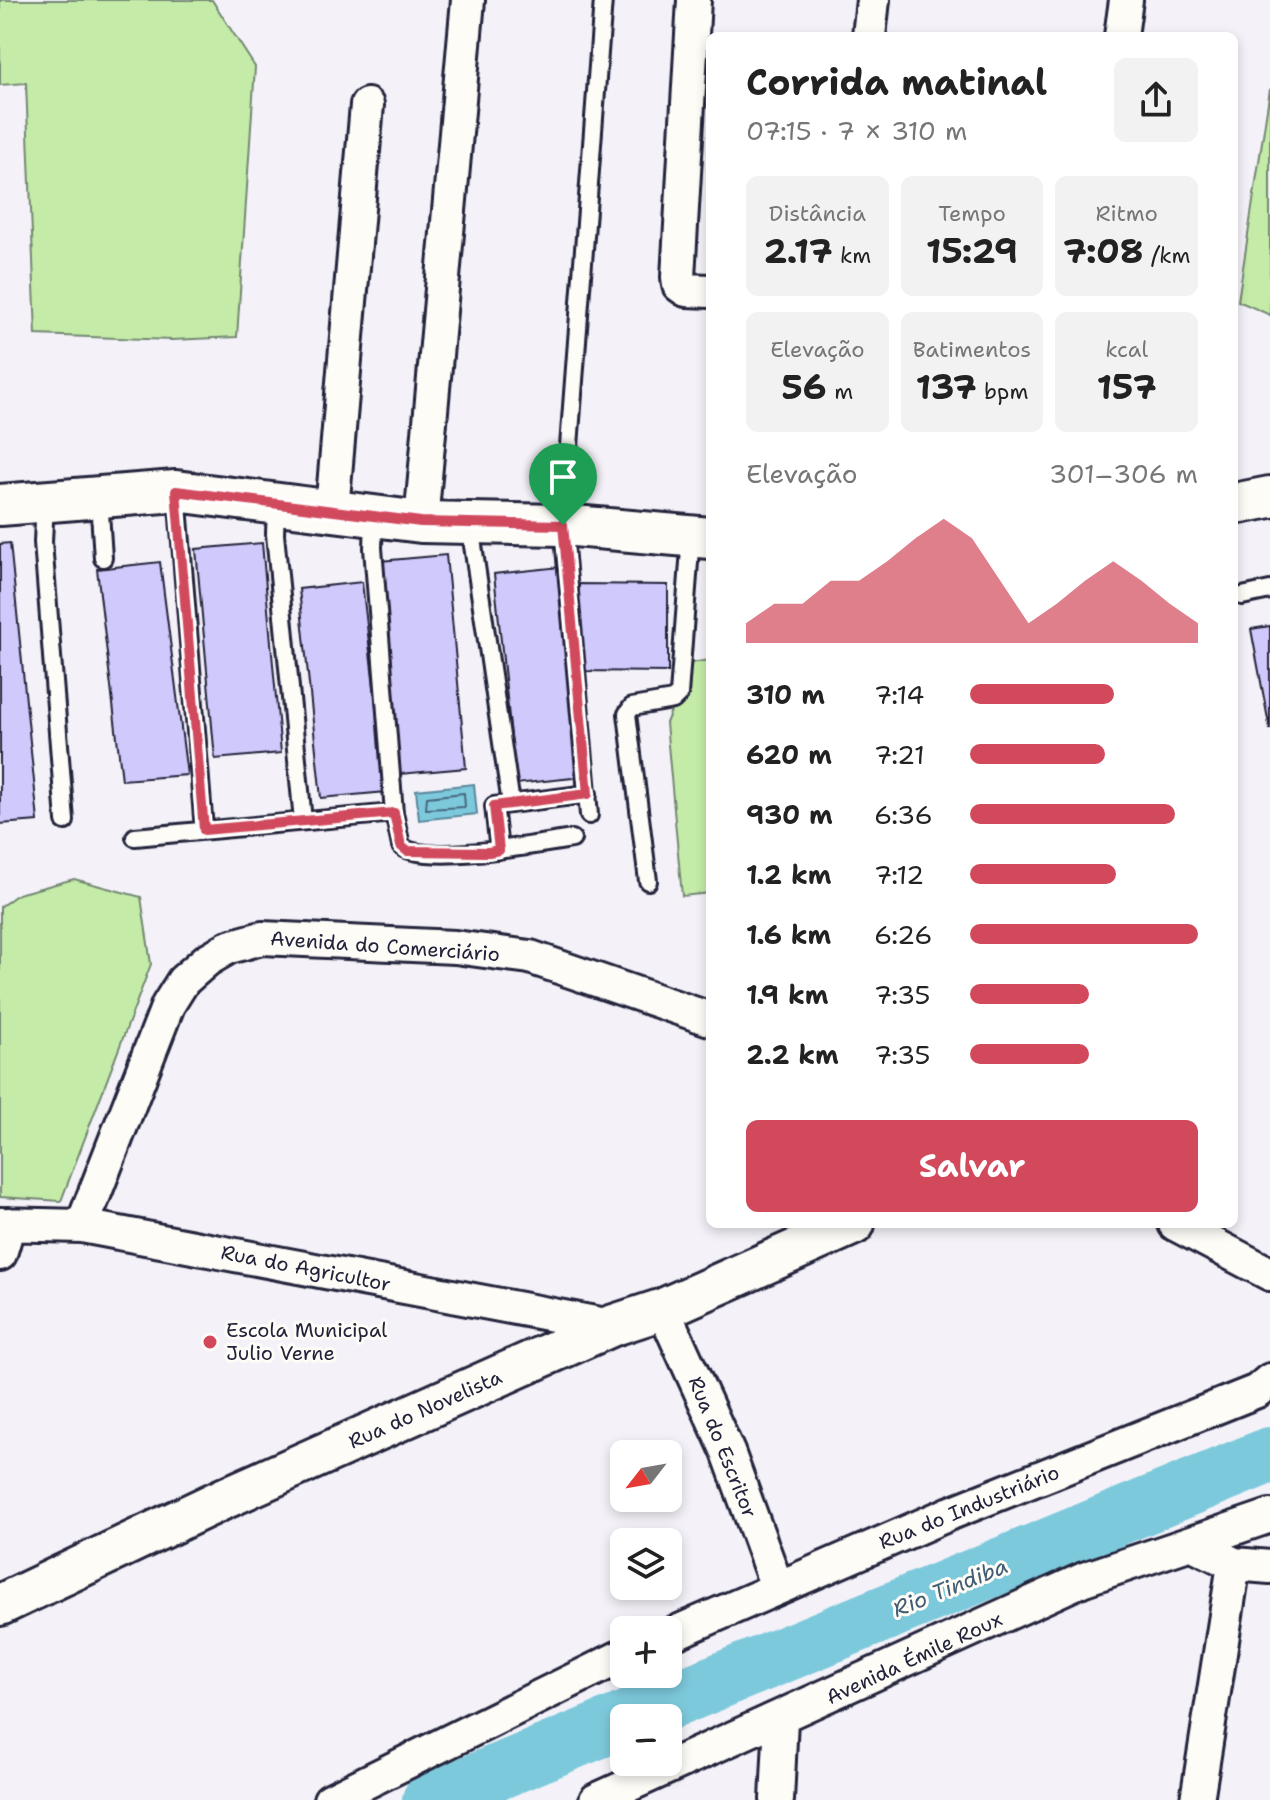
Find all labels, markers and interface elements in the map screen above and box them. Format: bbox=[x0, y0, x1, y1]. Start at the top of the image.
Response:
text: Corrida matinal bbox=[746, 58, 1047, 107]
button: share bbox=[1114, 58, 1198, 142]
text: 07:15 · 7 × 310 m bbox=[746, 113, 967, 148]
text: Distância bbox=[769, 199, 866, 228]
text: Tempo bbox=[938, 199, 1006, 228]
text: Ritmo bbox=[1095, 199, 1158, 228]
text: 2.17 bbox=[764, 228, 832, 274]
text: 15:29 bbox=[926, 228, 1018, 274]
text: 7:08 bbox=[1063, 228, 1144, 274]
text: km bbox=[832, 241, 871, 270]
text: /km bbox=[1144, 241, 1190, 270]
text: Elevação bbox=[770, 335, 864, 364]
text: Batimentos bbox=[913, 335, 1031, 364]
text: kcal bbox=[1105, 335, 1148, 364]
text: 56 bbox=[782, 364, 827, 410]
text: 137 bbox=[916, 364, 977, 410]
text: 157 bbox=[1097, 364, 1157, 410]
text: m bbox=[827, 377, 853, 406]
text: bpm bbox=[977, 377, 1028, 406]
pin bbox=[529, 443, 597, 525]
icon: arrive bbox=[541, 455, 585, 499]
text: Elevação bbox=[746, 456, 857, 491]
text: 301–306 m bbox=[1049, 456, 1198, 491]
text: 310 m bbox=[746, 677, 825, 712]
text: 7:14 bbox=[874, 677, 924, 712]
text: 620 m bbox=[746, 737, 832, 772]
text: 7:21 bbox=[874, 737, 925, 772]
text: 930 m bbox=[746, 797, 833, 832]
text: 6:36 bbox=[874, 797, 933, 832]
text: 1.2 km bbox=[746, 857, 831, 892]
text: 7:12 bbox=[874, 857, 924, 892]
text: 1.6 km bbox=[746, 917, 831, 952]
text: 6:26 bbox=[874, 917, 932, 952]
street label: Avenida do Comerciário bbox=[269, 925, 501, 967]
text: 1.9 km bbox=[746, 977, 828, 1012]
text: 7:35 bbox=[874, 977, 930, 1012]
text: 2.2 km bbox=[746, 1037, 839, 1072]
text: 7:35 bbox=[874, 1037, 930, 1072]
button: Salvar bbox=[746, 1120, 1198, 1212]
street label: Rua do Agricultor bbox=[219, 1239, 393, 1297]
place label: Escola Municipal Julio Verne bbox=[226, 1317, 387, 1366]
marker: Escola Municipal Julio Verne bbox=[201, 1333, 219, 1351]
street label: Rua do Novelista bbox=[344, 1363, 506, 1454]
street label: Rua do Escritor bbox=[683, 1372, 763, 1522]
north arrow bbox=[610, 1440, 682, 1512]
map controls bbox=[610, 1440, 682, 1776]
street label: Rua do Industriário bbox=[875, 1459, 1063, 1555]
button: layers bbox=[610, 1528, 682, 1600]
water label: Rio Tindiba bbox=[888, 1551, 1012, 1624]
street label: Avenida Émile Roux bbox=[822, 1606, 1006, 1710]
button: + bbox=[610, 1616, 682, 1688]
button: − bbox=[610, 1704, 682, 1776]

